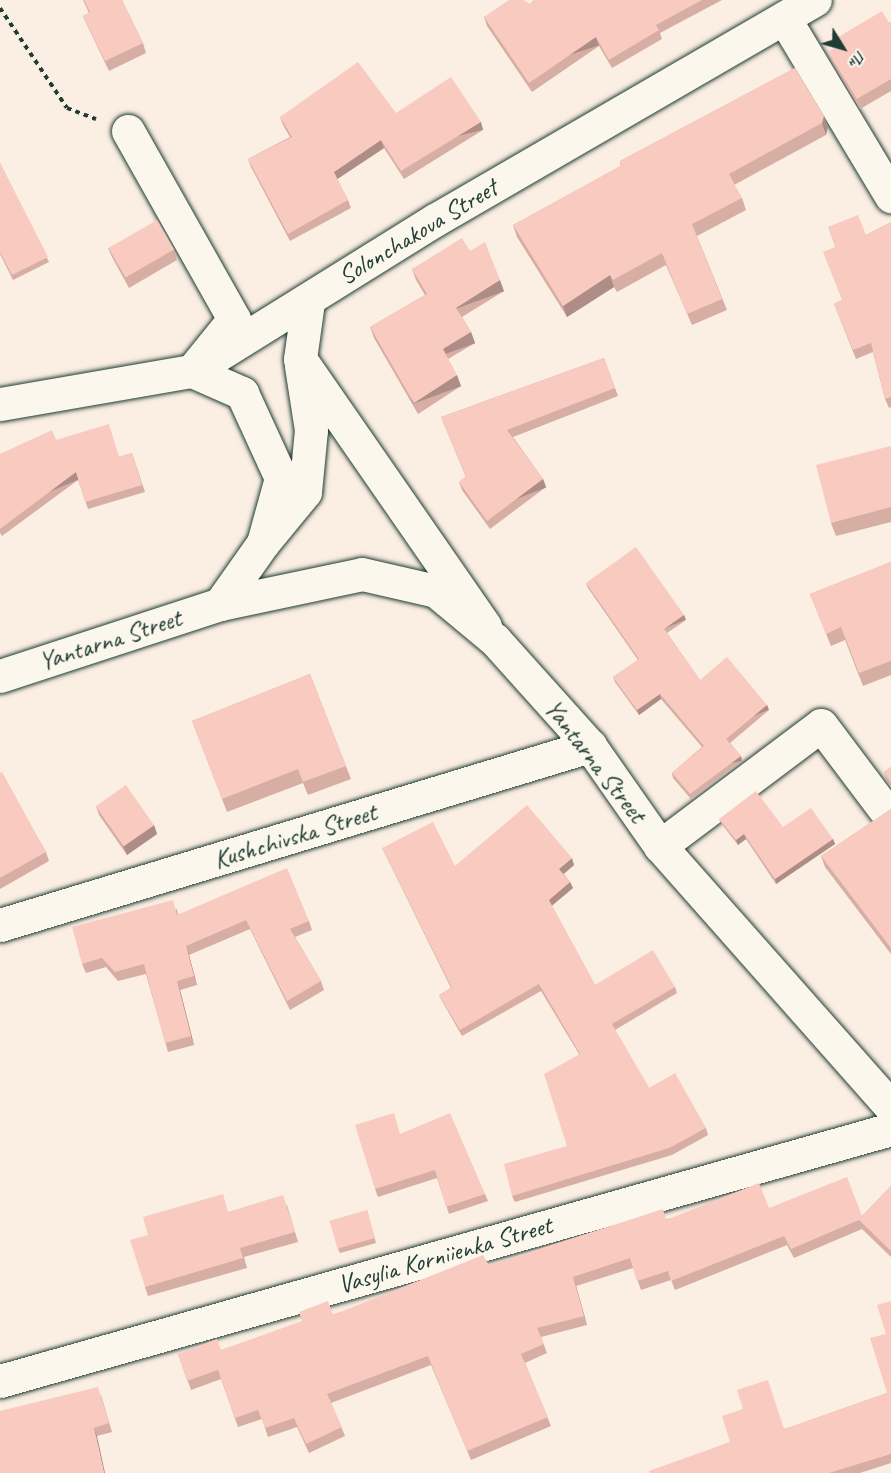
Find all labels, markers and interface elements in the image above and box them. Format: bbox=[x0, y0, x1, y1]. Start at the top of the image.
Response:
north arrow bbox=[813, 18, 873, 78]
text: Пн bbox=[844, 46, 870, 72]
street label: Solonchakova Street bbox=[333, 172, 503, 292]
street label: Yantarna Street bbox=[35, 602, 185, 678]
street label: Yantarna Street bbox=[537, 693, 653, 829]
street label: Kushchivska Street bbox=[210, 796, 380, 876]
street label: Vasylia Korniienka Street bbox=[334, 1209, 556, 1301]

